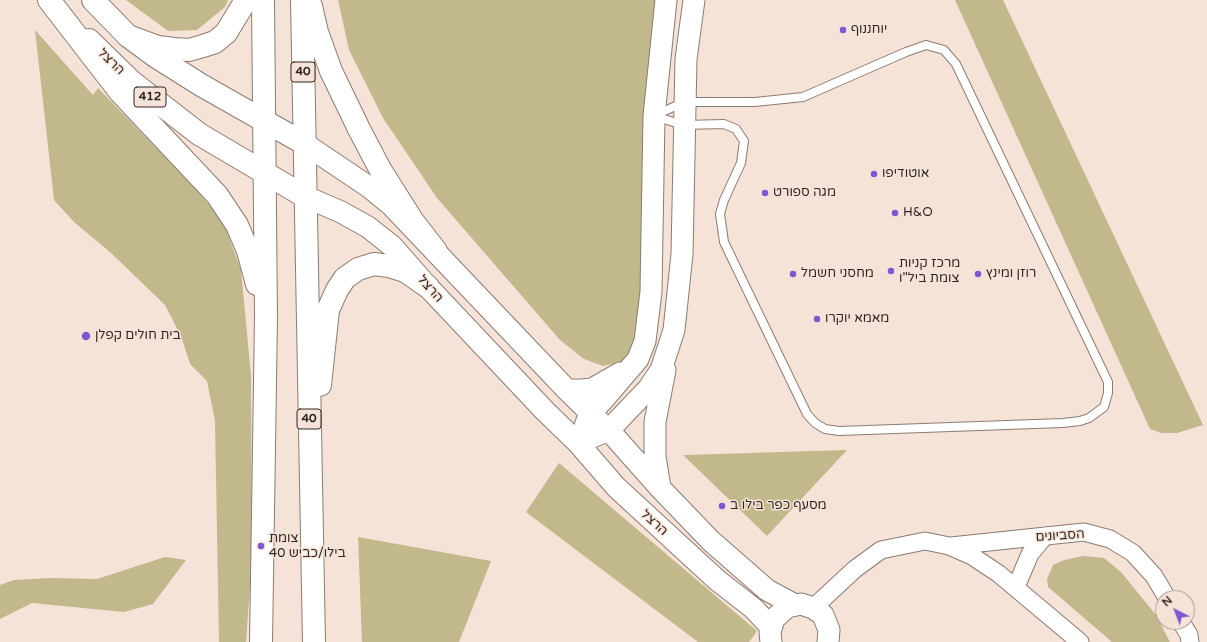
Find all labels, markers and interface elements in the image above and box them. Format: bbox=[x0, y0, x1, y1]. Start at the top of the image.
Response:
place label: יוחננוף bbox=[851, 22, 887, 38]
marker: יוחננוף bbox=[838, 25, 848, 35]
street label: הרצל bbox=[94, 46, 128, 78]
road number: 40 bbox=[291, 62, 315, 82]
road number: 412 bbox=[134, 87, 166, 107]
place label: אוטודיפו bbox=[882, 166, 929, 182]
marker: אוטודיפו bbox=[869, 169, 879, 179]
place label: מגה ספורט bbox=[773, 185, 836, 201]
marker: מגה ספורט bbox=[760, 188, 770, 198]
place label: H&O bbox=[903, 205, 933, 221]
marker: H&O bbox=[890, 208, 900, 218]
place label: מרכז קניות צומת ביל"ו bbox=[899, 256, 960, 287]
place label: מחסני חשמל bbox=[801, 266, 874, 282]
marker: מרכז קניות צומת ביל"ו bbox=[886, 266, 896, 276]
place label: רוזן ומינץ bbox=[986, 266, 1036, 282]
marker: מחסני חשמל bbox=[788, 269, 798, 279]
marker: רוזן ומינץ bbox=[973, 269, 983, 279]
street label: הרצל bbox=[414, 272, 446, 306]
place label: מאמא יוקרו bbox=[825, 311, 889, 327]
marker: מאמא יוקרו bbox=[812, 314, 822, 324]
place label: בית חולים קפלן bbox=[95, 328, 181, 344]
marker: בית חולים קפלן bbox=[80, 330, 92, 342]
road number: 40 bbox=[297, 409, 321, 429]
place label: מסעף כפר בילו ב bbox=[730, 498, 827, 514]
marker: מסעף כפר בילו ב bbox=[717, 501, 727, 511]
street label: הרצל bbox=[637, 507, 671, 539]
street label: הסביונים bbox=[1035, 527, 1085, 545]
place label: צומת בילו/כביש 40 bbox=[269, 531, 346, 562]
marker: צומת בילו/כביש 40 bbox=[256, 541, 266, 551]
north arrow bbox=[1155, 590, 1195, 630]
text: N bbox=[1160, 594, 1175, 609]

